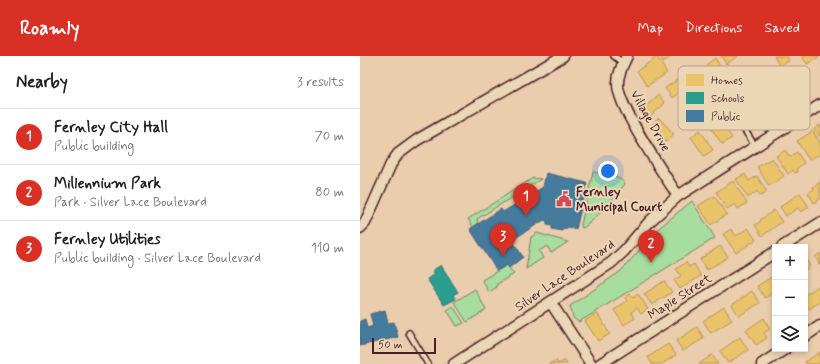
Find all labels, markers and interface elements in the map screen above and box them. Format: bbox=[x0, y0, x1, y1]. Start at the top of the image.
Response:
text: Roamly bbox=[20, 16, 79, 41]
text: Map bbox=[637, 19, 663, 37]
text: Directions bbox=[685, 19, 743, 37]
text: Saved bbox=[765, 19, 800, 37]
legend bbox=[678, 66, 810, 130]
text: Nearby bbox=[16, 71, 68, 93]
text: 3 results bbox=[297, 74, 344, 91]
text: Homes bbox=[711, 74, 743, 88]
street label: Village Drive bbox=[626, 87, 674, 155]
text: Schools bbox=[711, 92, 745, 106]
text: Public bbox=[711, 110, 741, 124]
text: Fernley City Hall bbox=[54, 118, 168, 138]
text: 1 bbox=[26, 128, 32, 145]
text: 70 m bbox=[315, 128, 344, 145]
text: Public building bbox=[54, 138, 134, 155]
your location bbox=[598, 161, 618, 181]
text: Millennium Park bbox=[54, 174, 161, 194]
pin: 1 bbox=[513, 183, 539, 216]
text: 2 bbox=[26, 184, 32, 201]
text: 80 m bbox=[315, 184, 344, 201]
place label: Fernley Municipal Court bbox=[576, 184, 662, 216]
public building icon: Fernley Municipal Court bbox=[555, 190, 573, 208]
text: Park · Silver Lace Boulevard bbox=[54, 194, 207, 211]
pin: 3 bbox=[490, 223, 516, 256]
text: Fernley Utilities bbox=[54, 230, 161, 250]
pin: 2 bbox=[638, 230, 664, 263]
street label: Silver Lace Boulevard bbox=[512, 236, 618, 316]
text: 3 bbox=[26, 240, 32, 257]
text: 110 m bbox=[311, 240, 344, 257]
map controls bbox=[772, 244, 808, 352]
button: + bbox=[772, 244, 808, 280]
text: Public building · Silver Lace Boulevard bbox=[54, 250, 261, 267]
street label: Maple Street bbox=[645, 270, 716, 324]
button: − bbox=[772, 280, 808, 316]
button: layers bbox=[772, 316, 808, 352]
scale bar bbox=[372, 336, 436, 355]
text: 50 m bbox=[378, 338, 403, 352]

